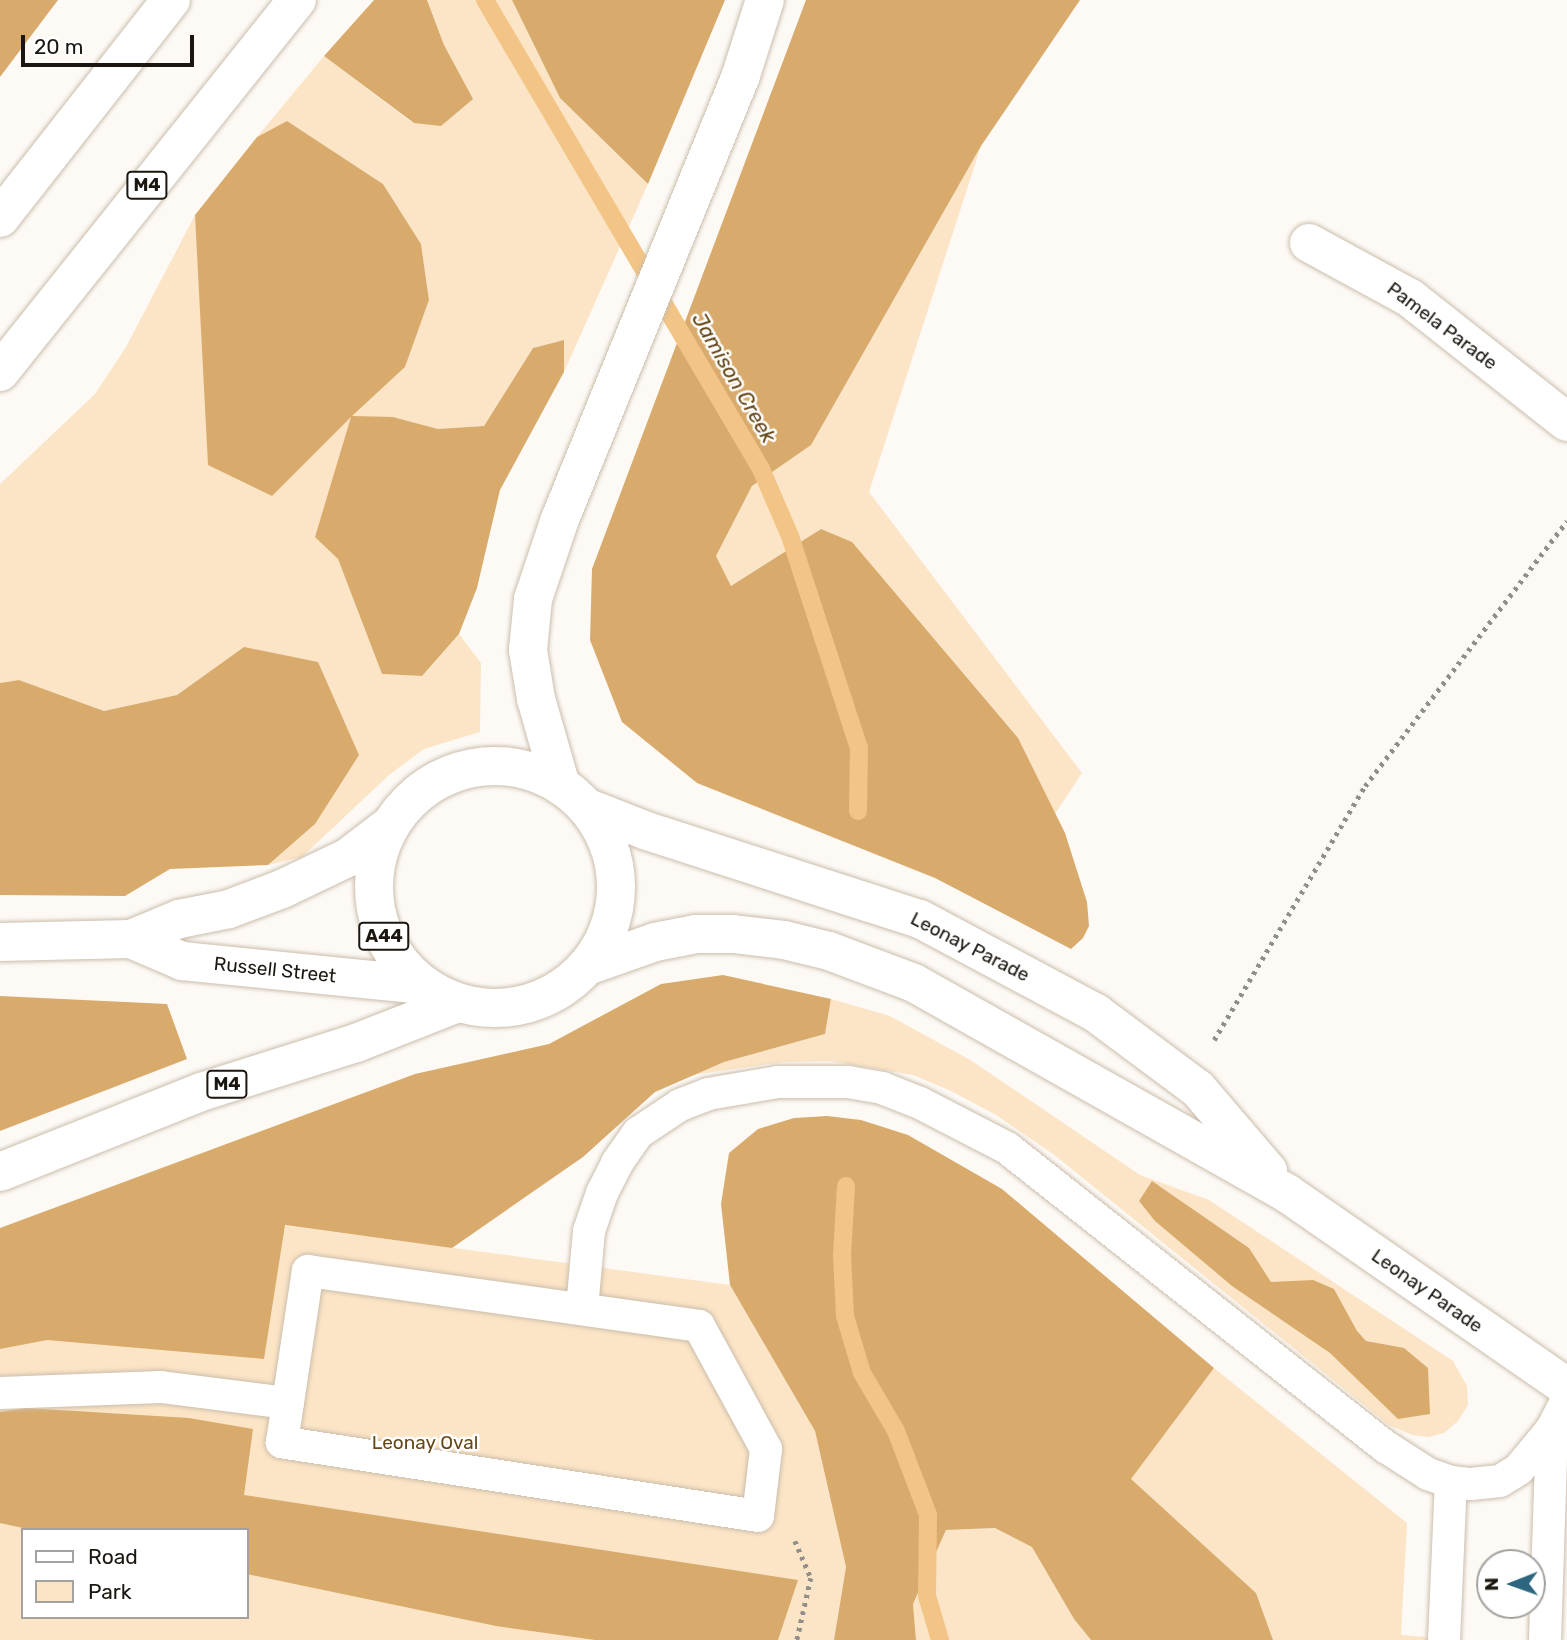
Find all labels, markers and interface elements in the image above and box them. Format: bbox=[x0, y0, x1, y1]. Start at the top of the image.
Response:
scale bar bbox=[24, 21, 198, 65]
text: 20 m bbox=[34, 34, 83, 59]
road number: M4 bbox=[126, 170, 168, 200]
street label: Pamela Parade bbox=[1383, 277, 1501, 375]
water label: Jamison Creek bbox=[687, 308, 781, 448]
street label: Leonay Parade bbox=[906, 907, 1034, 987]
road number: A44 bbox=[358, 922, 410, 951]
street label: Russell Street bbox=[213, 952, 337, 988]
road number: M4 bbox=[206, 1070, 248, 1098]
street label: Leonay Parade bbox=[1367, 1244, 1487, 1338]
park label: Leonay Oval bbox=[371, 1432, 479, 1454]
legend bbox=[21, 1528, 248, 1619]
text: Road bbox=[88, 1544, 138, 1569]
north arrow bbox=[1476, 1549, 1546, 1619]
text: N bbox=[1480, 1577, 1503, 1591]
text: Park bbox=[88, 1579, 132, 1604]

